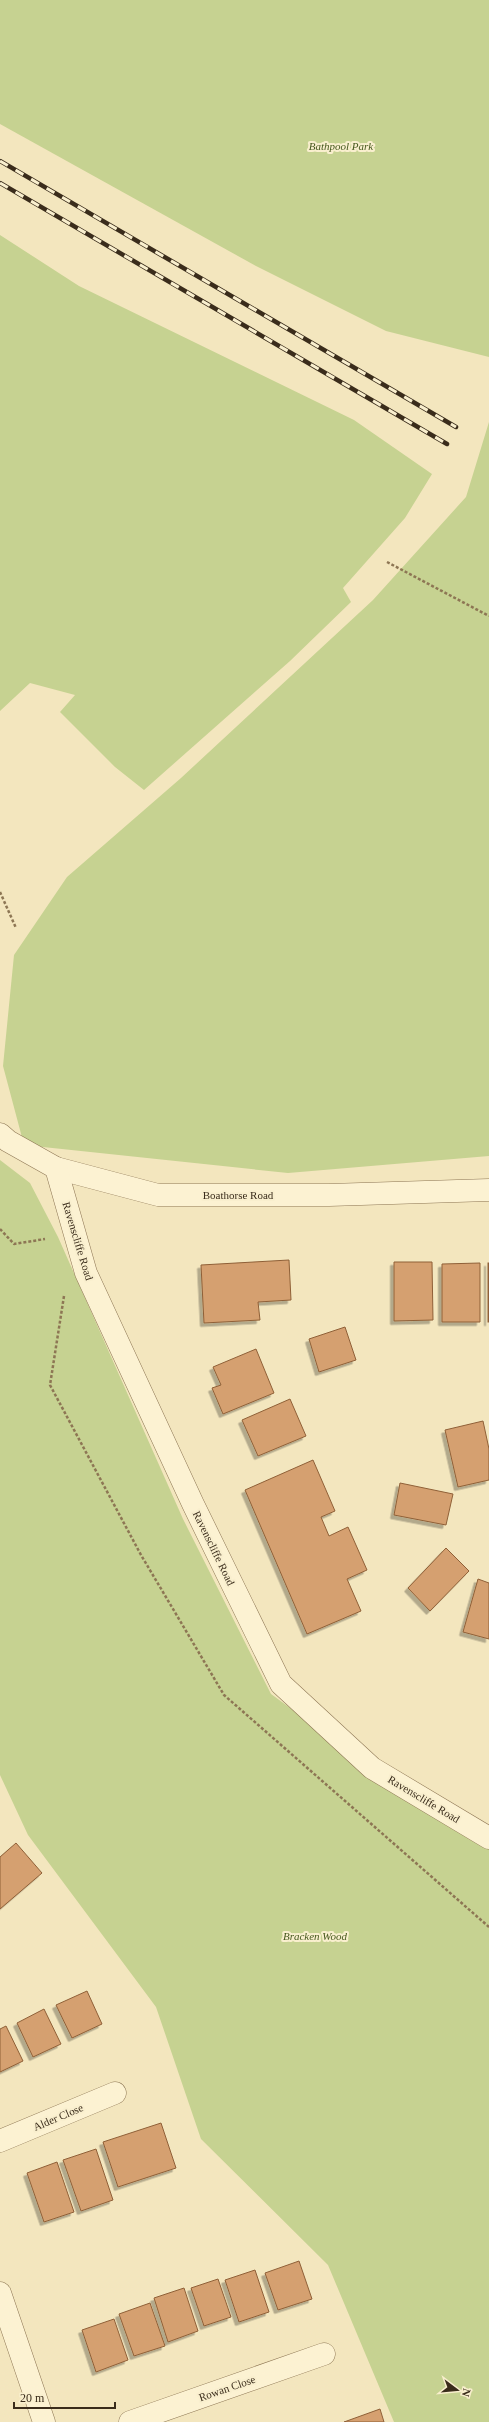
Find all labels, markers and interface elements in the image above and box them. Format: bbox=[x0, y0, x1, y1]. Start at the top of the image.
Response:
park label: Bathpool Park bbox=[309, 140, 374, 152]
street label: Boathorse Road bbox=[203, 1189, 274, 1201]
street label: Ravenscliffe Road bbox=[60, 1200, 96, 1282]
street label: Ravenscliffe Road bbox=[191, 1509, 237, 1588]
street label: Ravenscliffe Road bbox=[386, 1773, 462, 1825]
park label: Bracken Wood bbox=[283, 1930, 348, 1942]
street label: Alder Close bbox=[31, 2101, 85, 2133]
north arrow bbox=[437, 2370, 477, 2410]
street label: Rowan Close bbox=[197, 2373, 257, 2403]
scale bar bbox=[14, 2384, 115, 2410]
text: N bbox=[460, 2387, 473, 2398]
text: 20 m bbox=[20, 2391, 45, 2405]

